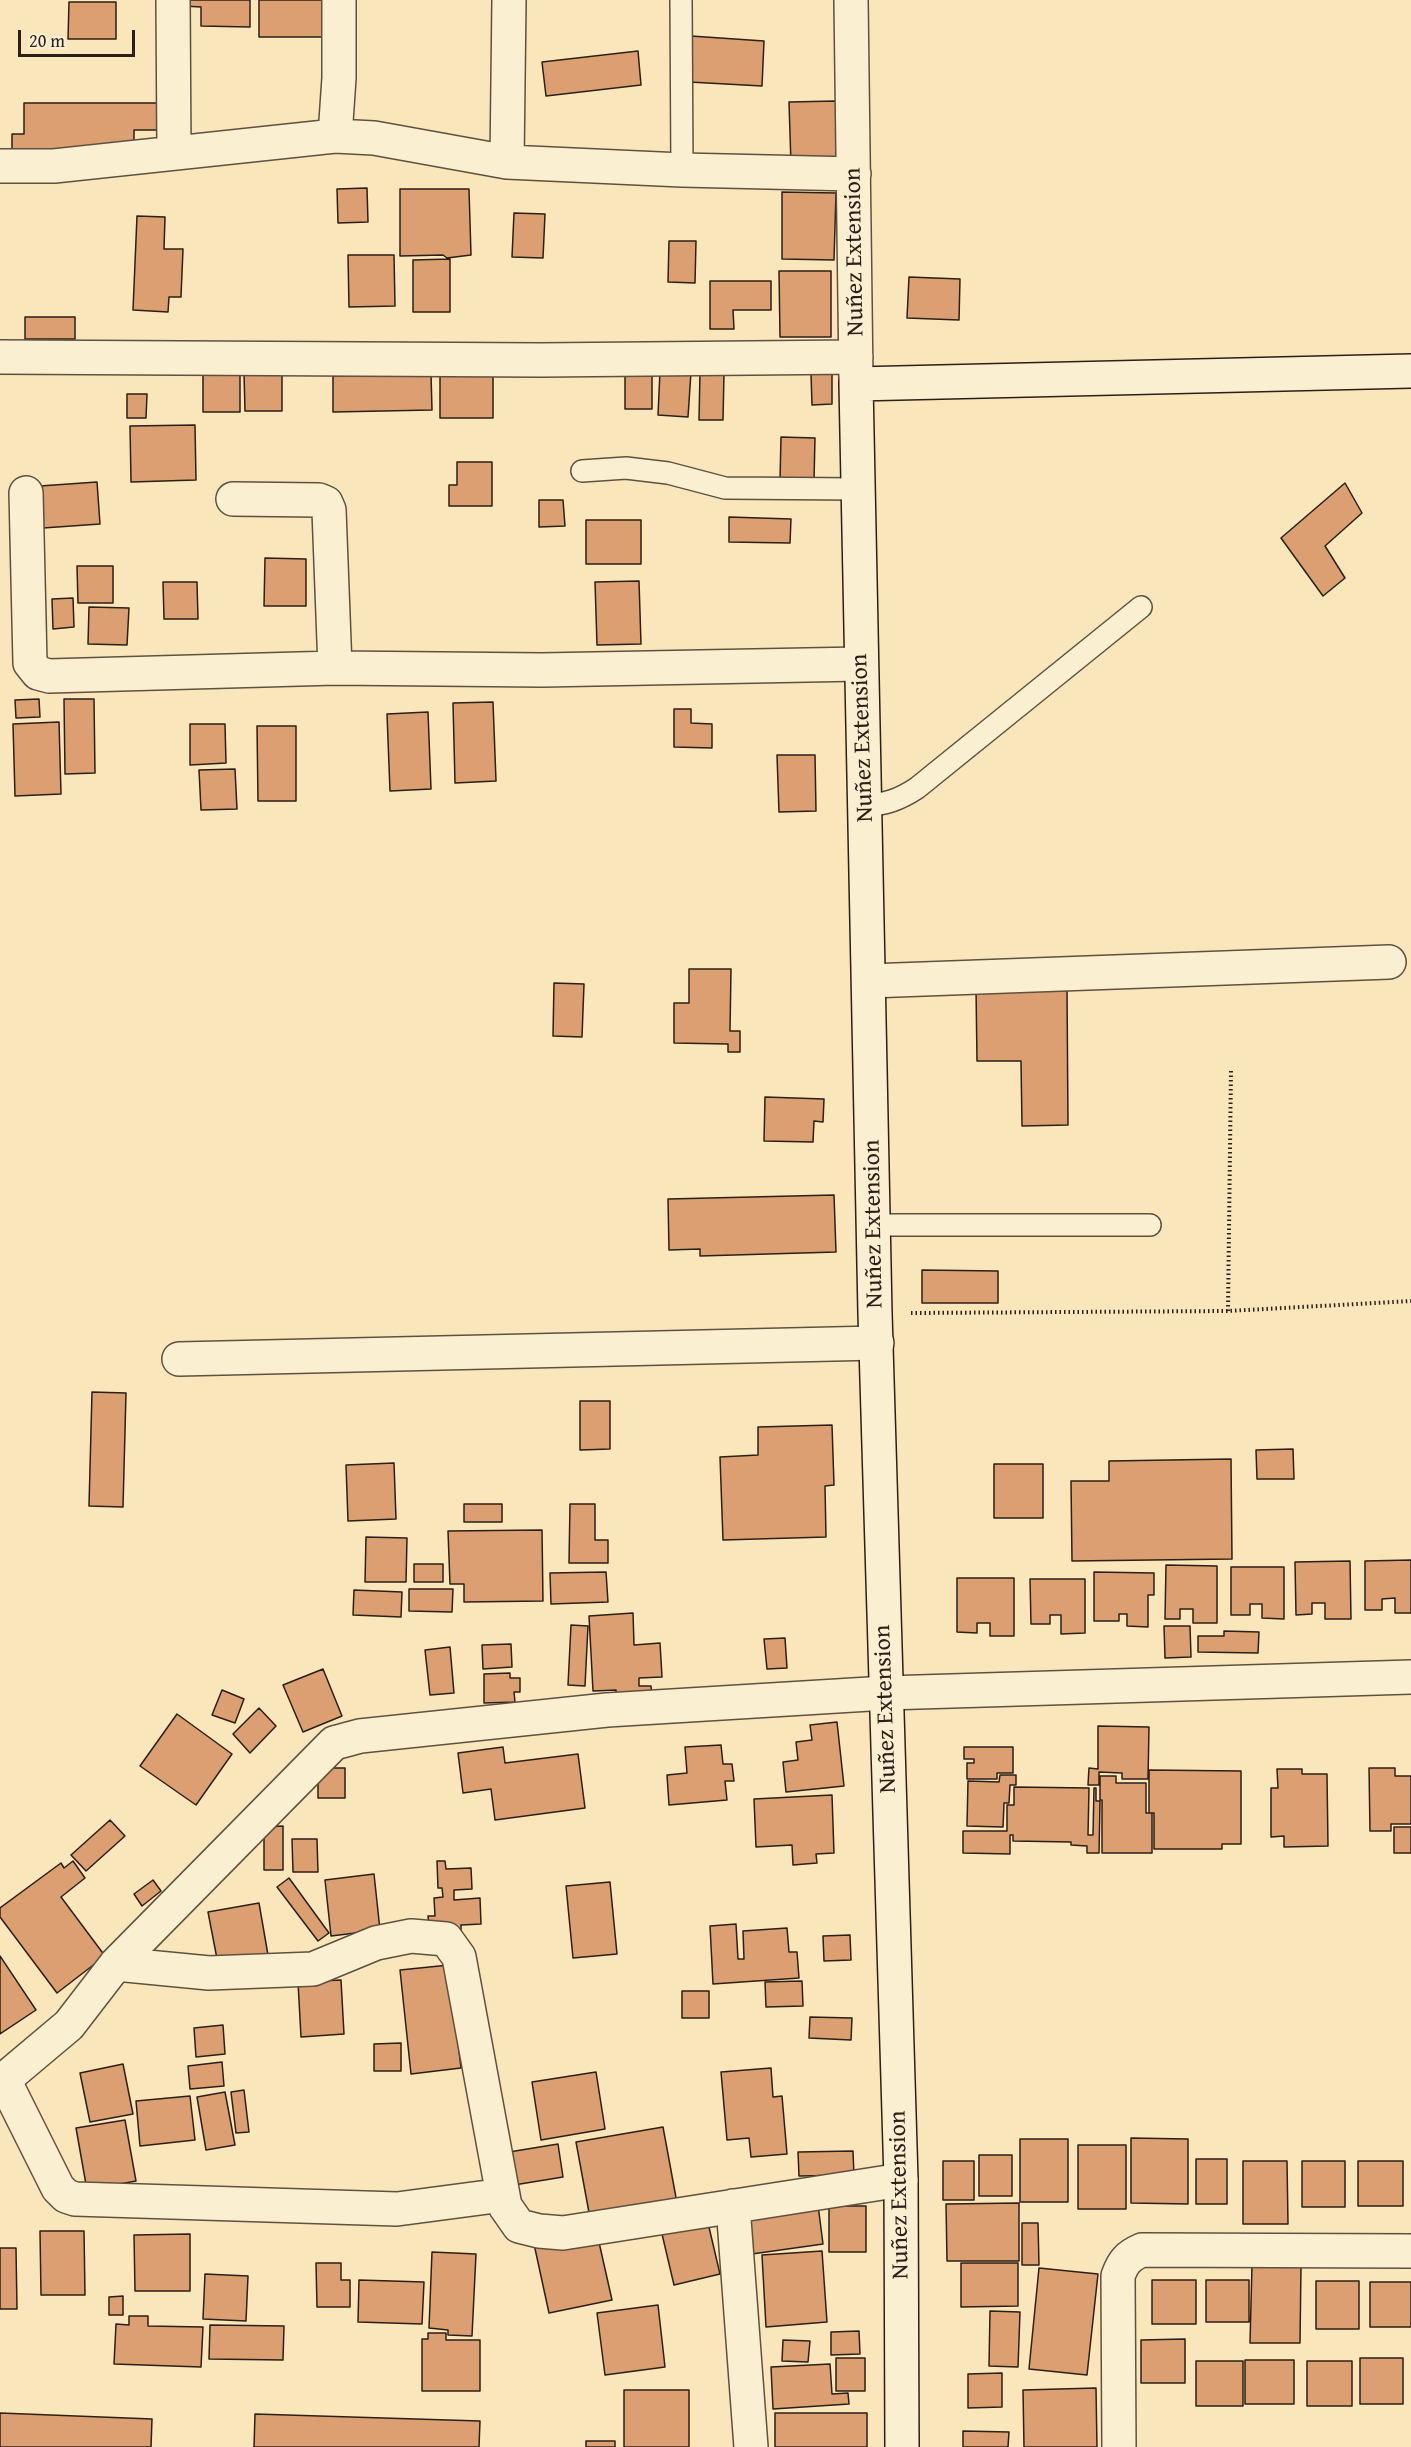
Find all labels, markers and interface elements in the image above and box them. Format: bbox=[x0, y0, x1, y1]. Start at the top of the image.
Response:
scale bar bbox=[21, 18, 138, 56]
text: 20 m bbox=[29, 27, 65, 54]
street label: Nuñez Extension bbox=[839, 167, 871, 337]
street label: Nuñez Extension bbox=[846, 653, 880, 823]
street label: Nuñez Extension bbox=[858, 1139, 890, 1309]
street label: Nuñez Extension bbox=[869, 1624, 903, 1794]
street label: Nuñez Extension bbox=[884, 2110, 916, 2280]

